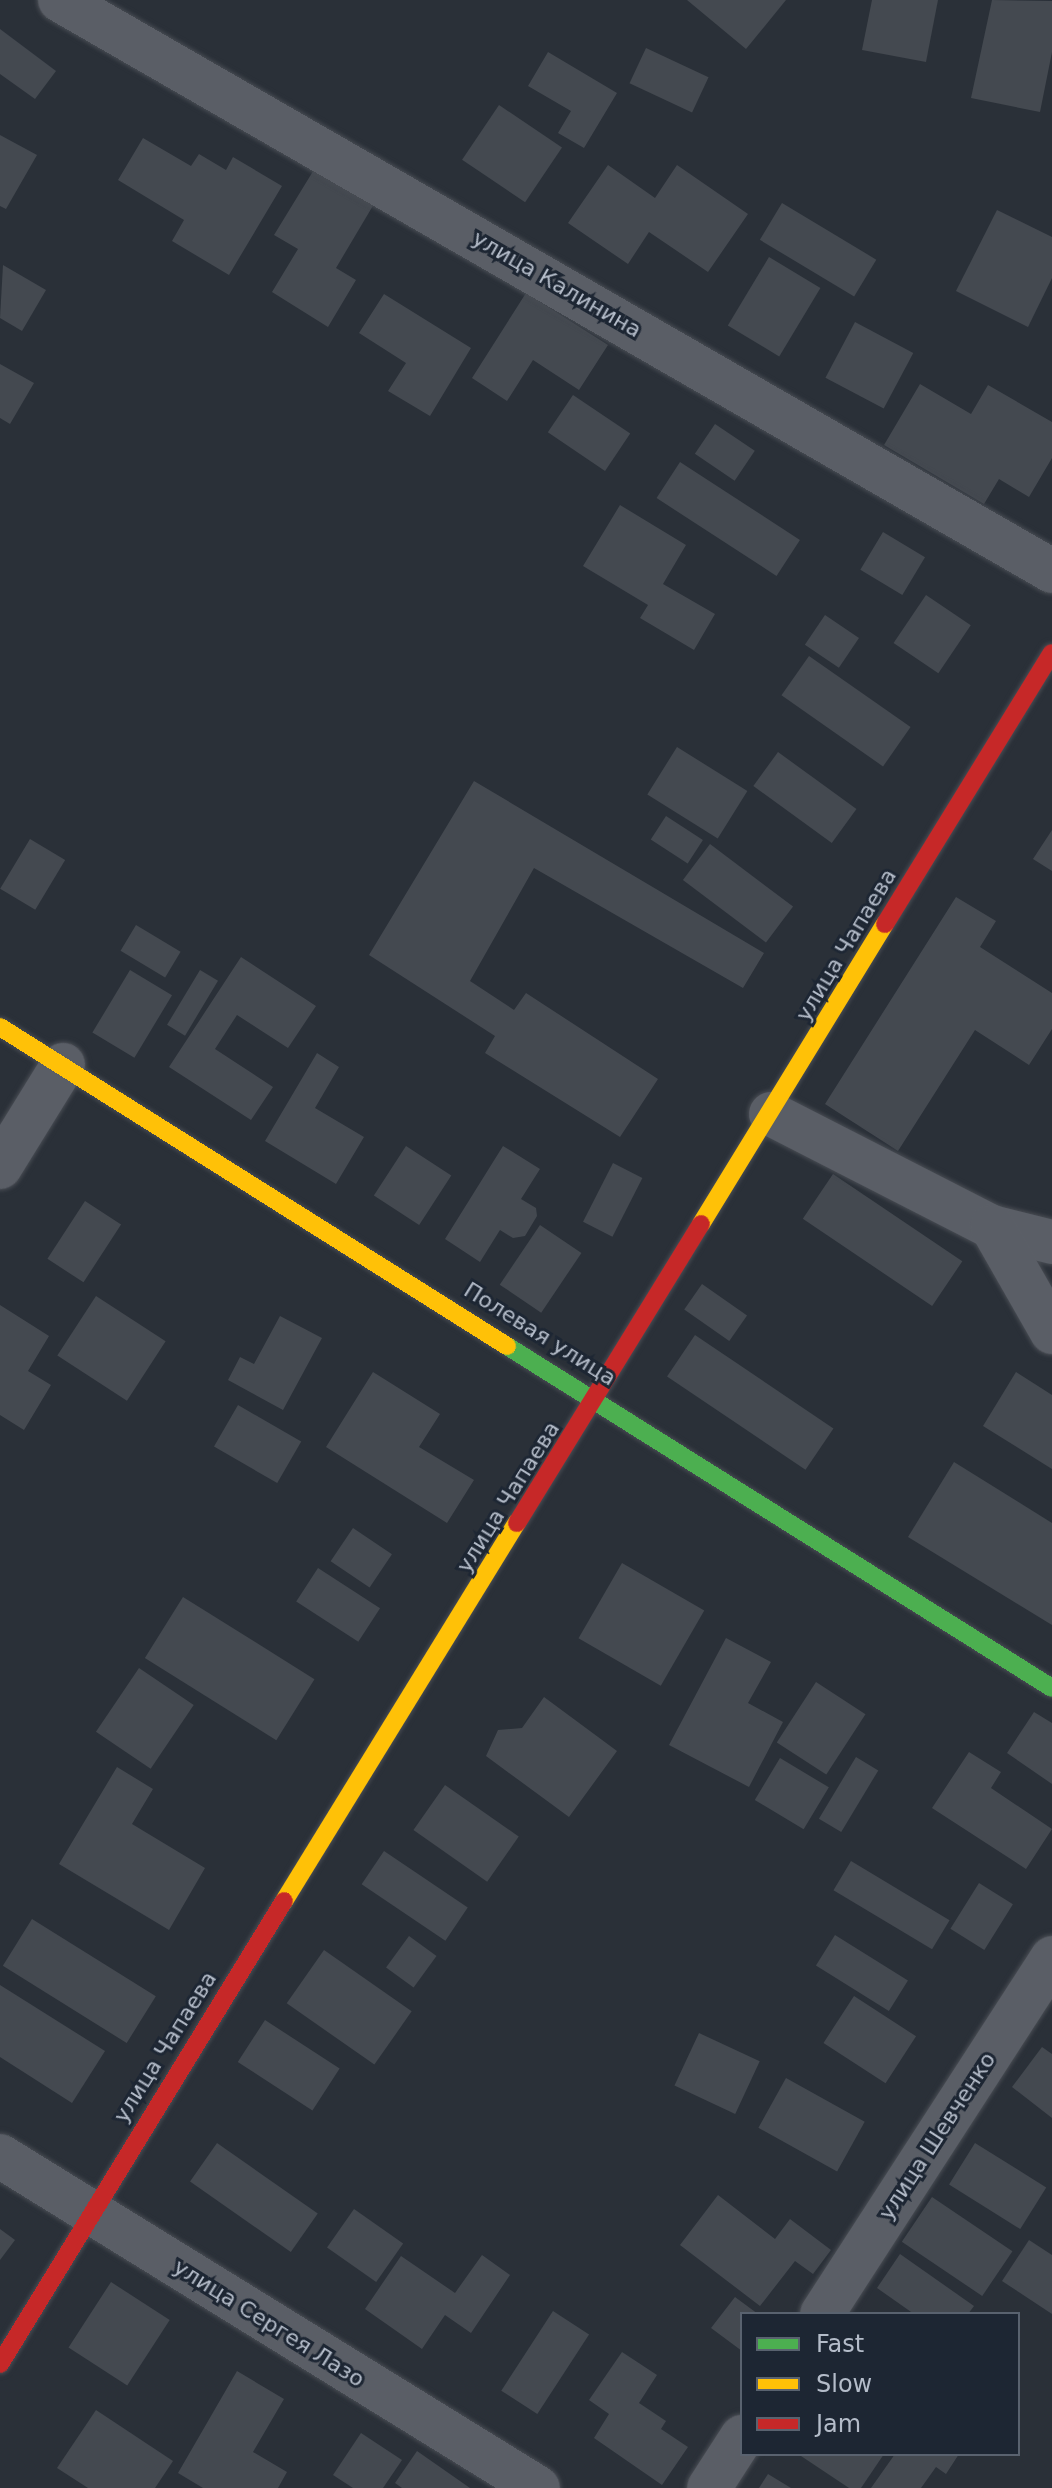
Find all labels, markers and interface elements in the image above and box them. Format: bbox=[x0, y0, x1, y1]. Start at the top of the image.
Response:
street label: улица Калинина bbox=[468, 225, 646, 343]
street label: улица Чапаева bbox=[790, 864, 902, 1026]
street label: Полевая улица bbox=[459, 1277, 621, 1391]
street label: улица Чапаева bbox=[451, 1417, 565, 1577]
street label: улица Чапаева bbox=[108, 1967, 222, 2127]
street label: улица Шевченко bbox=[873, 2047, 1001, 2225]
street label: улица Сергея Лазо bbox=[169, 2253, 369, 2393]
legend bbox=[740, 2312, 1020, 2456]
text: Fast bbox=[816, 2330, 864, 2358]
text: Slow bbox=[816, 2370, 872, 2398]
text: Jam bbox=[816, 2410, 861, 2438]

